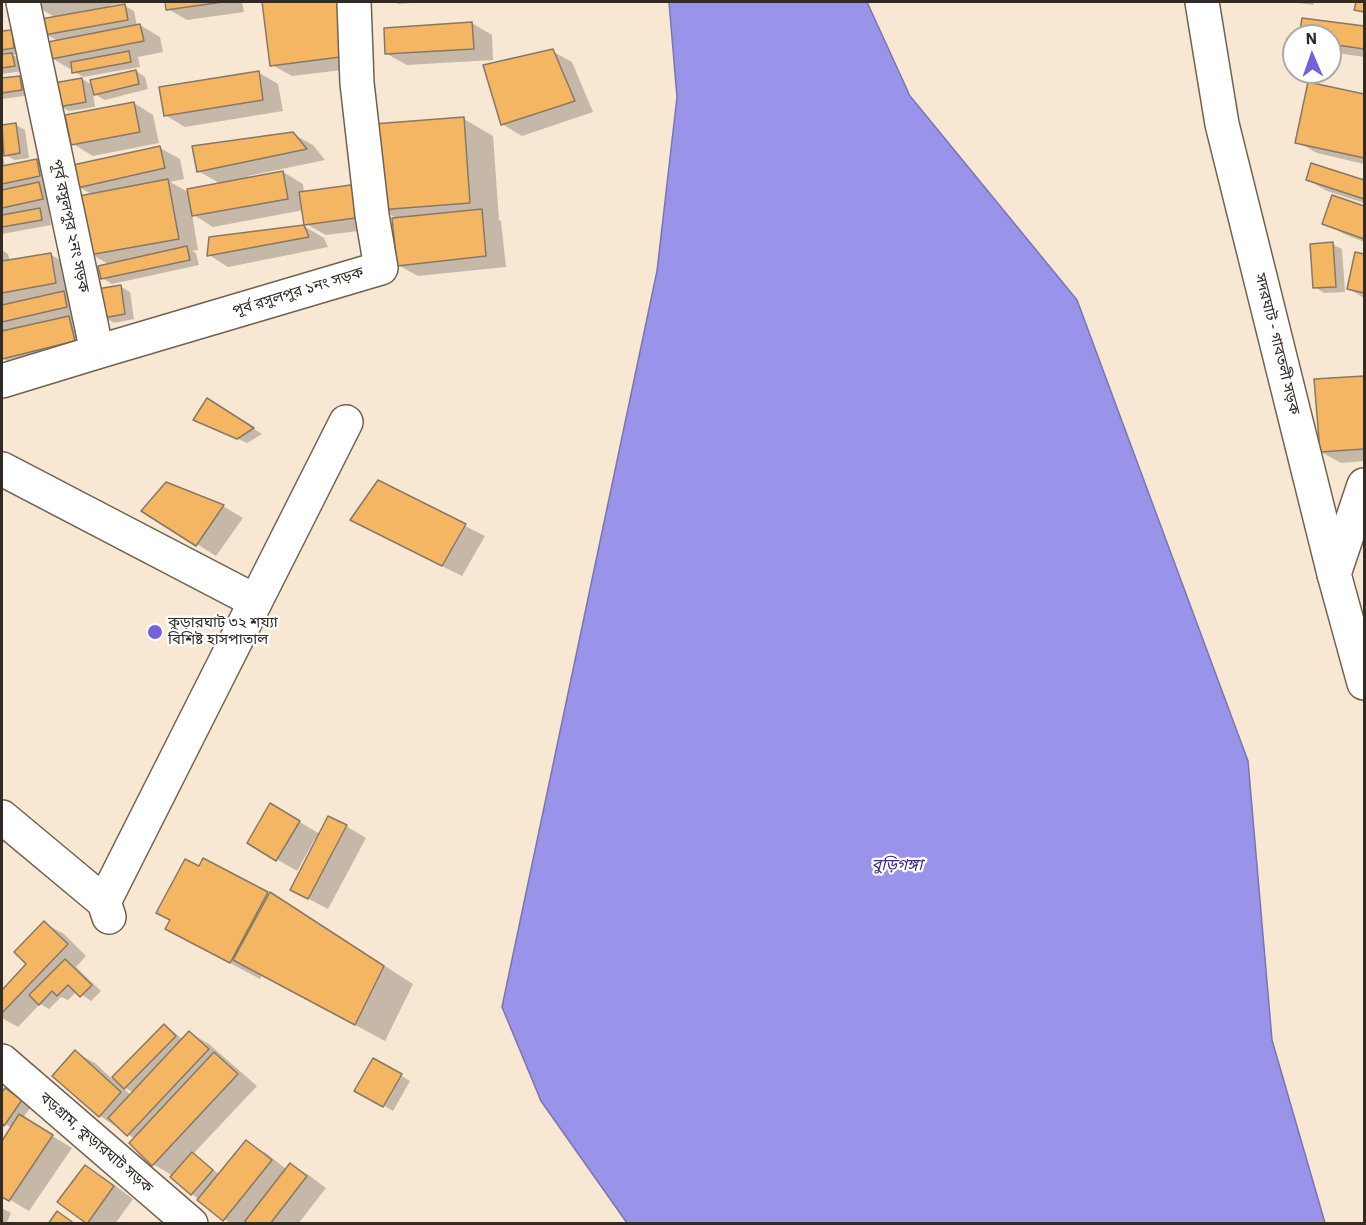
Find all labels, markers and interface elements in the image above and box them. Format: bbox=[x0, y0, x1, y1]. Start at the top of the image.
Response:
north arrow bbox=[1282, 24, 1342, 84]
text: N bbox=[1305, 28, 1318, 48]
street label: পূর্ব রসুলপুর ২নং সড়ক bbox=[47, 158, 93, 294]
street label: পূর্ব রসুলপুর ১নং সড়ক bbox=[230, 264, 366, 320]
street label: সদরঘাট - গাবতলী সড়ক bbox=[1251, 271, 1303, 417]
place label: কুড়ারঘাট ৩২ শয্যা বিশিষ্ট হাসপাতাল bbox=[168, 614, 278, 649]
marker: কুড়ারঘাট ৩২ শয্যা বিশিষ্ট হাসপাতাল bbox=[146, 623, 164, 641]
water label: বুড়িগঙ্গা bbox=[872, 855, 922, 875]
street label: বড়গ্রাম, কুড়ারঘাট সড়ক bbox=[36, 1089, 156, 1197]

